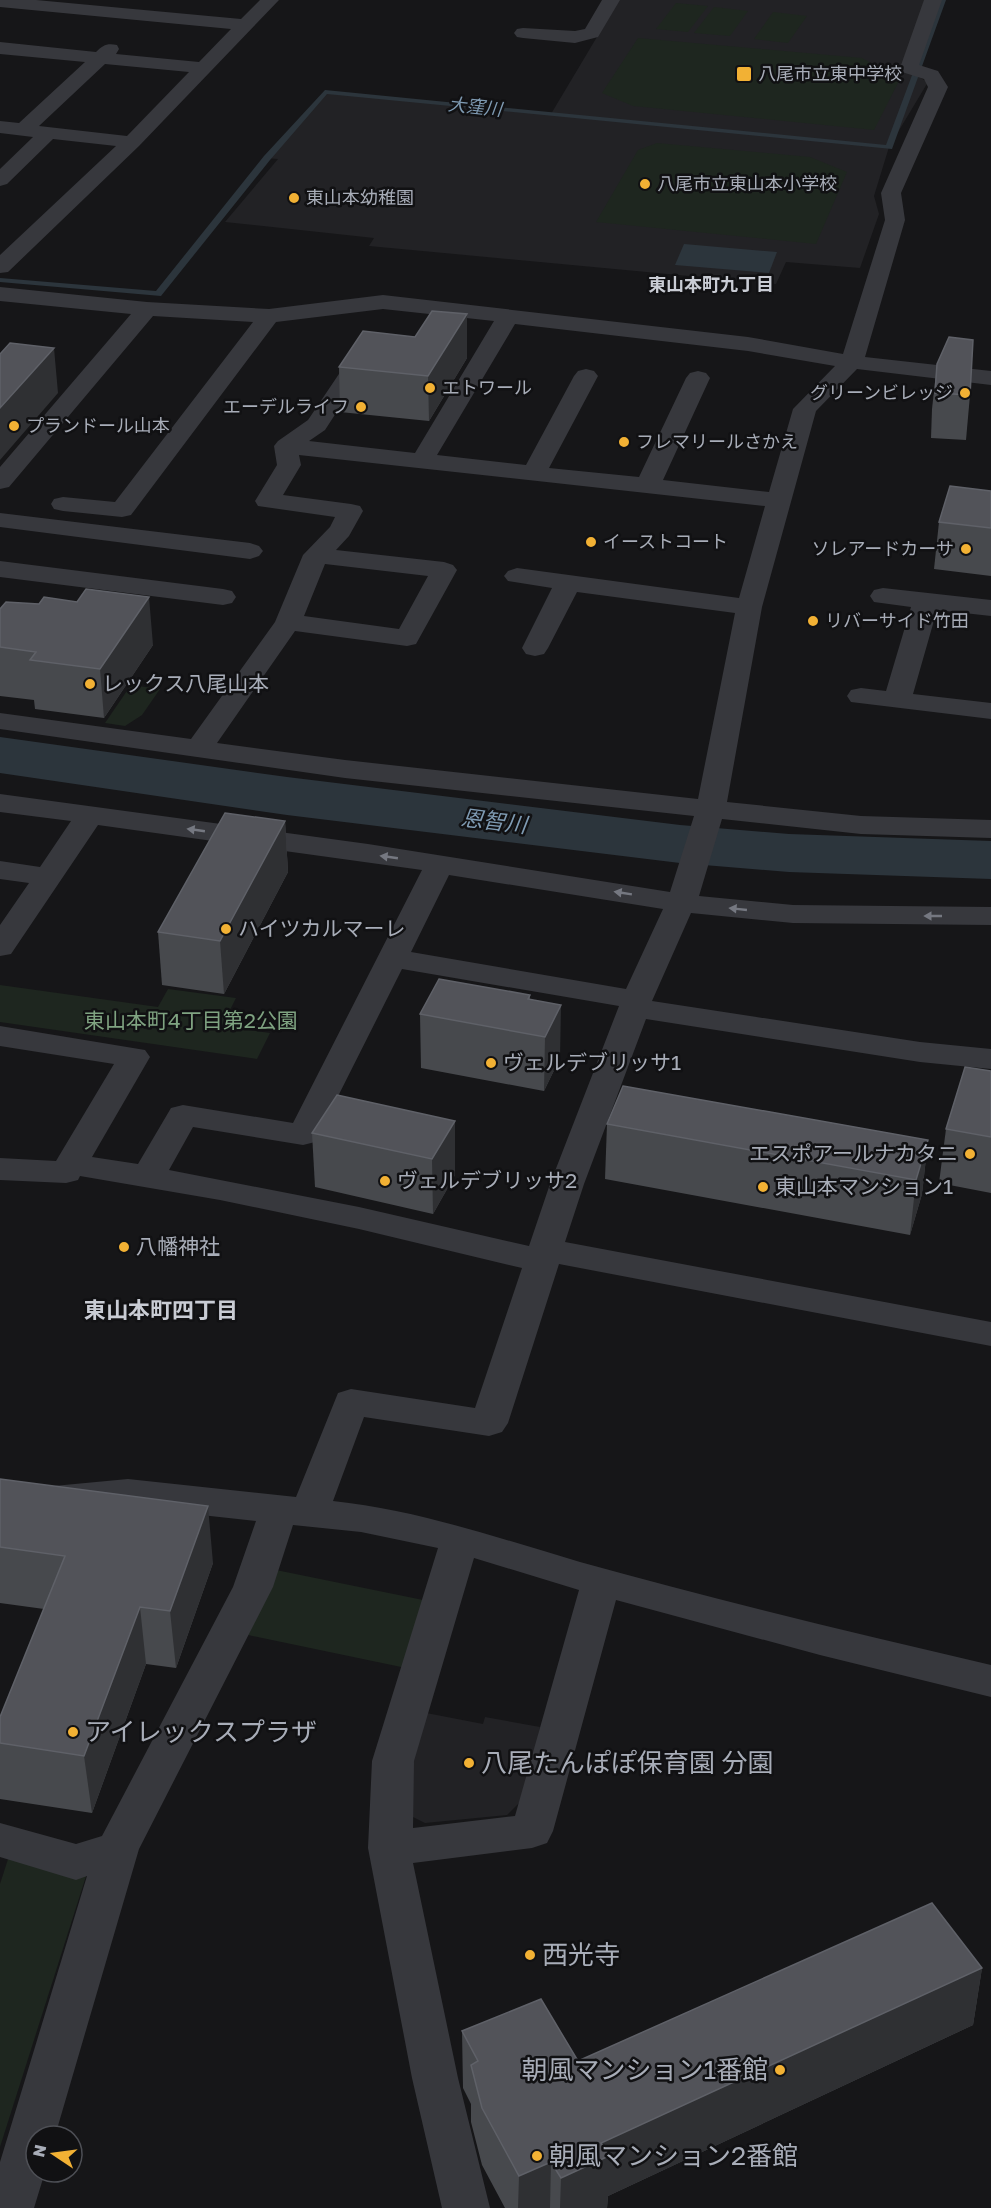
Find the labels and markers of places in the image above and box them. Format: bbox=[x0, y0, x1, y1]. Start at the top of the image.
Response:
place label: 八尾市立東中学校 bbox=[758, 62, 902, 84]
marker: 八尾市立東中学校 bbox=[735, 65, 753, 83]
place label: 八尾市立東山本小学校 bbox=[657, 172, 837, 194]
marker: 八尾市立東山本小学校 bbox=[638, 177, 652, 191]
place label: 東山本幼稚園 bbox=[306, 186, 414, 208]
marker: 東山本幼稚園 bbox=[287, 191, 301, 205]
place label: エトワール bbox=[442, 376, 532, 398]
marker: エトワール bbox=[423, 381, 437, 395]
place label: グリーンビレッジ bbox=[810, 381, 953, 403]
marker: グリーンビレッジ bbox=[958, 386, 972, 400]
place label: エーデルライフ bbox=[223, 395, 349, 417]
marker: エーデルライフ bbox=[354, 400, 368, 414]
place label: プランドール山本 bbox=[26, 414, 170, 436]
marker: プランドール山本 bbox=[7, 419, 21, 433]
place label: フレマリールさかえ bbox=[636, 430, 798, 452]
marker: フレマリールさかえ bbox=[617, 435, 631, 449]
place label: イーストコート bbox=[603, 530, 728, 552]
marker: イーストコート bbox=[584, 535, 598, 549]
place label: ソレアードカーサ bbox=[811, 537, 954, 559]
marker: ソレアードカーサ bbox=[959, 542, 973, 556]
place label: リバーサイド竹田 bbox=[825, 609, 969, 631]
marker: リバーサイド竹田 bbox=[806, 614, 820, 628]
place label: レックス八尾山本 bbox=[102, 670, 269, 696]
marker: レックス八尾山本 bbox=[83, 677, 97, 691]
place label: ハイツカルマーレ bbox=[238, 915, 406, 941]
marker: ハイツカルマーレ bbox=[219, 922, 233, 936]
place label: ヴェルデブリッサ1 bbox=[503, 1049, 681, 1075]
marker: ヴェルデブリッサ1 bbox=[484, 1056, 498, 1070]
place label: エスポアールナカタニ bbox=[749, 1140, 958, 1166]
marker: エスポアールナカタニ bbox=[963, 1147, 977, 1161]
place label: ヴェルデブリッサ2 bbox=[397, 1167, 577, 1193]
place label: 東山本マンション1 bbox=[775, 1173, 953, 1199]
marker: ヴェルデブリッサ2 bbox=[378, 1174, 392, 1188]
marker: 東山本マンション1 bbox=[756, 1180, 770, 1194]
place label: 八幡神社 bbox=[136, 1233, 220, 1259]
marker: 八幡神社 bbox=[117, 1240, 131, 1254]
place label: アイレックスプラザ bbox=[85, 1716, 317, 1747]
marker: アイレックスプラザ bbox=[66, 1725, 80, 1739]
place label: 八尾たんぽぽ保育園 分園 bbox=[481, 1747, 774, 1778]
marker: 八尾たんぽぽ保育園 分園 bbox=[462, 1756, 476, 1770]
place label: 西光寺 bbox=[542, 1939, 620, 1970]
marker: 西光寺 bbox=[523, 1948, 537, 1962]
place label: 朝風マンション1番館 bbox=[521, 2054, 768, 2085]
marker: 朝風マンション1番館 bbox=[773, 2063, 787, 2077]
place label: 朝風マンション2番館 bbox=[549, 2140, 798, 2171]
marker: 朝風マンション2番館 bbox=[530, 2149, 544, 2163]

